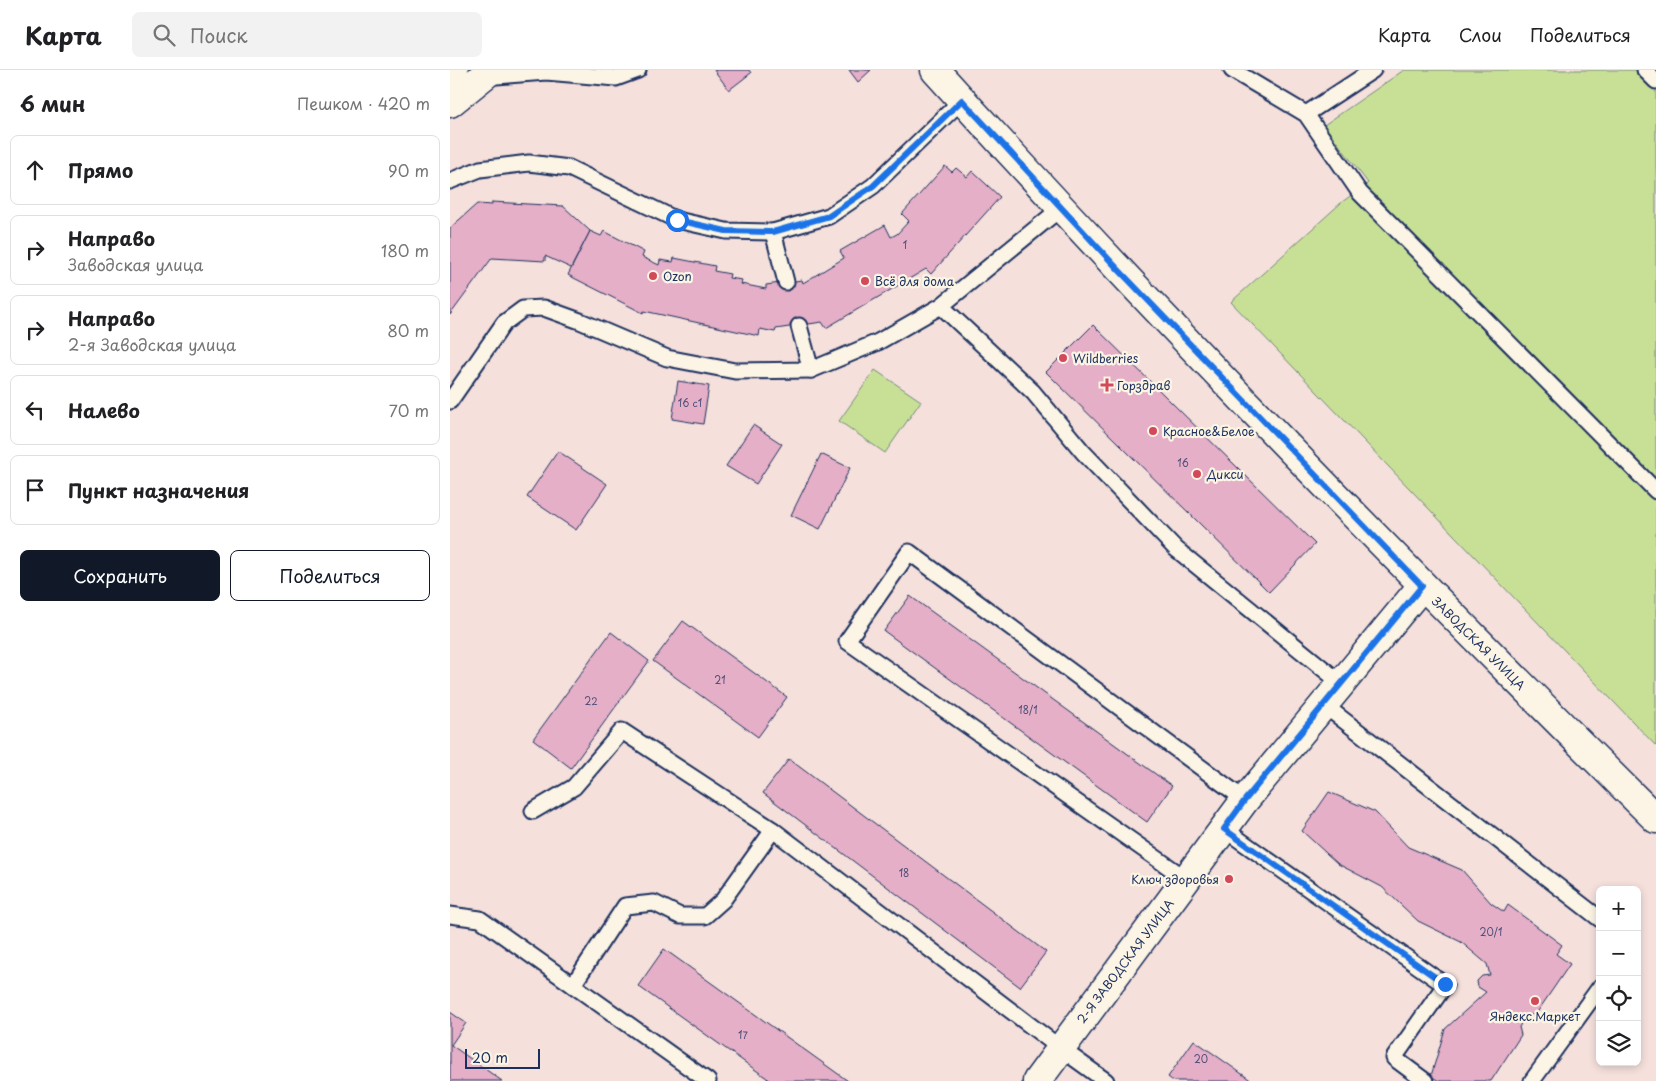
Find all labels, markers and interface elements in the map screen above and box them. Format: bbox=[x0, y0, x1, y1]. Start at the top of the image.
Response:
search box bbox=[132, 12, 482, 57]
text: Карта bbox=[25, 17, 102, 53]
icon: search bbox=[150, 21, 178, 49]
text: Поиск bbox=[190, 21, 248, 49]
text: Карта bbox=[1378, 21, 1431, 48]
text: Слои bbox=[1459, 21, 1502, 48]
text: Поделиться bbox=[1530, 21, 1631, 48]
text: 6 мин bbox=[20, 87, 86, 119]
text: Пешком · 420 m bbox=[297, 91, 430, 115]
icon: ahead bbox=[21, 156, 49, 184]
text: Прямо bbox=[68, 156, 133, 184]
text: 90 m bbox=[388, 158, 429, 182]
route start bbox=[666, 209, 689, 232]
text: Направо bbox=[68, 224, 155, 252]
icon: right bbox=[21, 236, 49, 264]
house number: 1 bbox=[903, 237, 907, 252]
text: 180 m bbox=[381, 238, 429, 262]
text: Заводская улица bbox=[68, 252, 203, 276]
place label: Ozon bbox=[663, 267, 692, 285]
marker: Ozon bbox=[647, 270, 659, 282]
place label: Всё для дома bbox=[875, 272, 955, 290]
marker: Всё для дома bbox=[859, 275, 871, 287]
text: Направо bbox=[68, 304, 155, 332]
icon: right bbox=[21, 316, 49, 344]
text: 80 m bbox=[387, 318, 429, 342]
text: 2-я Заводская улица bbox=[68, 332, 236, 356]
place label: Wildberries bbox=[1073, 349, 1139, 367]
marker: Wildberries bbox=[1057, 352, 1069, 364]
place label: Горздрав bbox=[1117, 376, 1171, 394]
marker: Горздрав bbox=[1101, 379, 1113, 391]
house number: 16 с1 bbox=[678, 395, 702, 410]
icon: left bbox=[21, 396, 49, 424]
text: Налево bbox=[68, 396, 140, 424]
text: 70 m bbox=[389, 398, 429, 422]
place label: Красное&Белое bbox=[1163, 422, 1255, 440]
marker: Красное&Белое bbox=[1147, 425, 1159, 437]
house number: 16 bbox=[1177, 455, 1189, 470]
place label: Дикси bbox=[1206, 465, 1244, 483]
marker: Дикси bbox=[1191, 468, 1203, 480]
icon: arrive bbox=[21, 476, 49, 504]
text: Пункт назначения bbox=[68, 476, 249, 504]
button: Сохранить bbox=[20, 550, 220, 601]
button: Поделиться bbox=[230, 550, 430, 601]
street label: ЗАВОДСКАЯ УЛИЦА bbox=[1428, 592, 1530, 694]
house number: 21 bbox=[714, 672, 726, 687]
house number: 22 bbox=[584, 693, 598, 708]
house number: 18/1 bbox=[1018, 702, 1038, 717]
house number: 18 bbox=[899, 865, 909, 880]
place label: Ключ здоровья bbox=[1131, 870, 1219, 888]
marker: Ключ здоровья bbox=[1223, 873, 1235, 885]
map controls bbox=[1596, 886, 1641, 1066]
button: + bbox=[1596, 886, 1641, 931]
street label: 2-Я ЗАВОДСКАЯ УЛИЦА bbox=[1072, 895, 1178, 1027]
house number: 20/1 bbox=[1480, 924, 1502, 939]
button: − bbox=[1596, 931, 1641, 976]
route end bbox=[1434, 973, 1457, 996]
button: locate bbox=[1596, 976, 1641, 1021]
marker: Яндекс.Маркет bbox=[1529, 995, 1541, 1007]
place label: Яндекс.Маркет bbox=[1490, 1007, 1580, 1025]
button: layers bbox=[1596, 1021, 1641, 1066]
house number: 17 bbox=[738, 1027, 749, 1042]
scale bar bbox=[465, 1046, 540, 1069]
text: 20 m bbox=[472, 1047, 508, 1068]
house number: 20 bbox=[1194, 1051, 1208, 1066]

